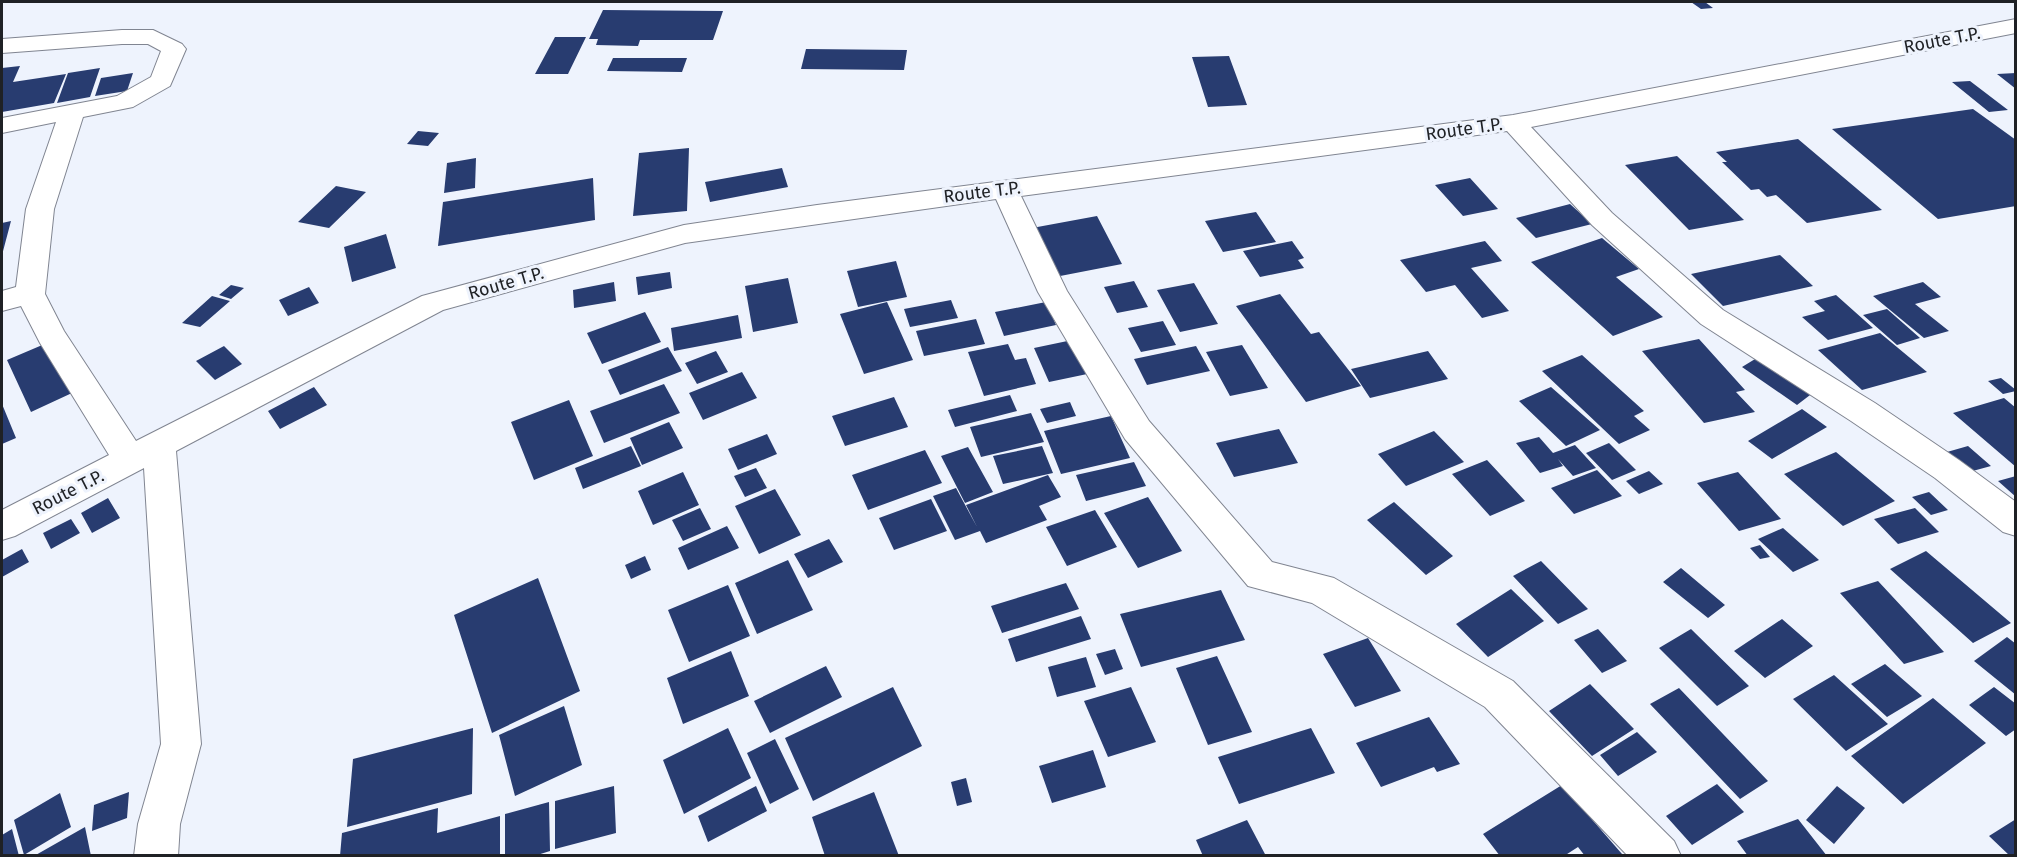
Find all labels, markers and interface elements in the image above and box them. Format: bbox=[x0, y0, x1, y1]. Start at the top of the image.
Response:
street label: Route T.P. bbox=[1902, 22, 1982, 58]
street label: Route T.P. bbox=[1424, 113, 1504, 145]
street label: Route T.P. bbox=[942, 176, 1022, 208]
street label: Route T.P. bbox=[466, 262, 546, 304]
street label: Route T.P. bbox=[28, 465, 108, 519]

